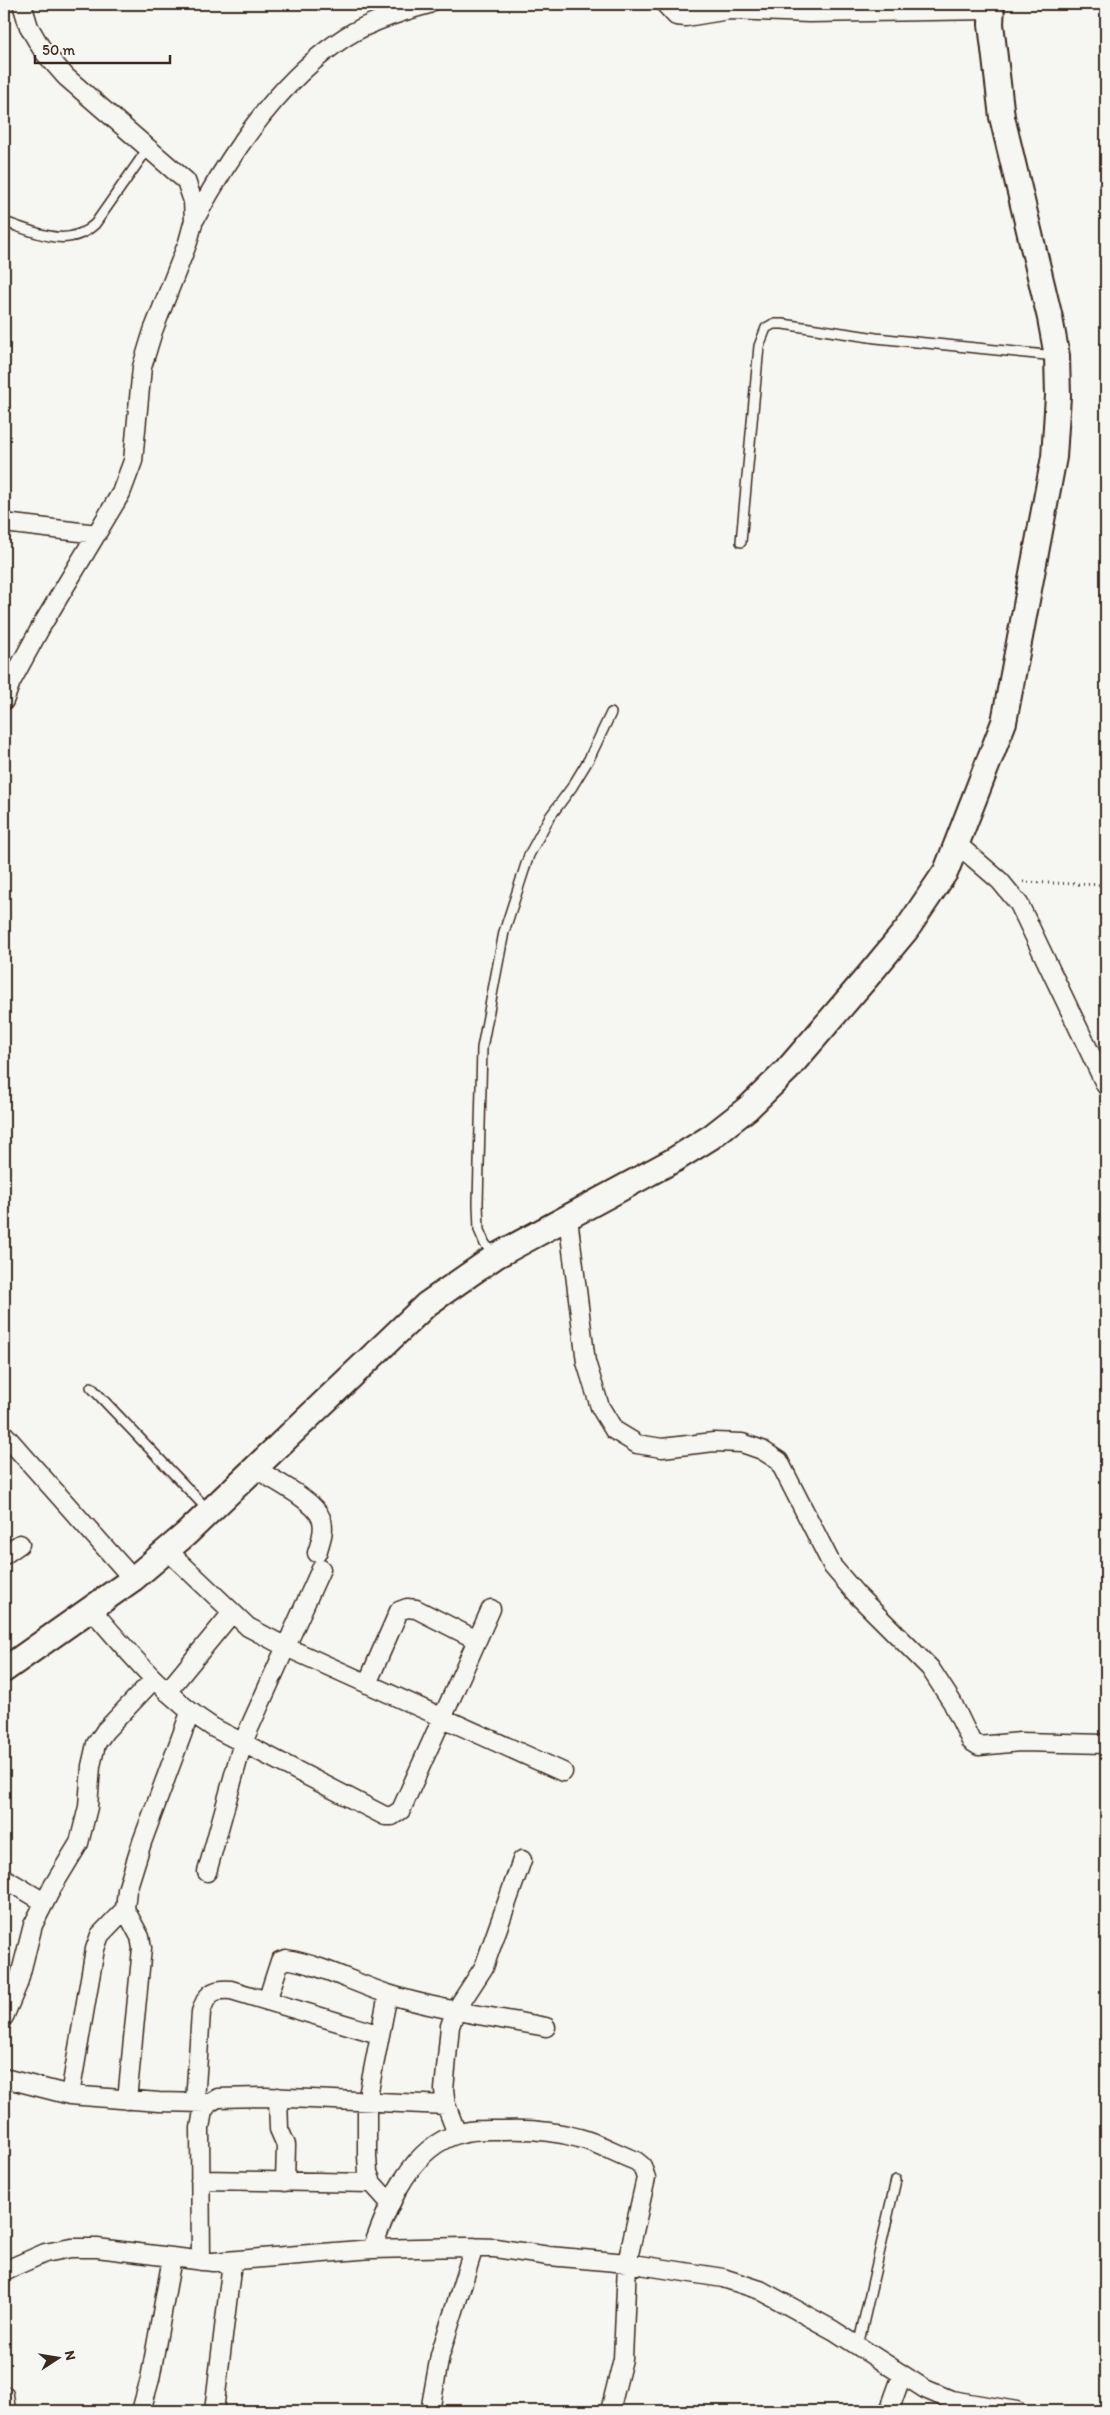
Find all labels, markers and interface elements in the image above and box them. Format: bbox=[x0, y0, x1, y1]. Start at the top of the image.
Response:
scale bar bbox=[35, 32, 170, 64]
text: 50 m bbox=[42, 41, 75, 59]
north arrow bbox=[32, 2332, 82, 2382]
text: N bbox=[61, 2349, 80, 2362]

